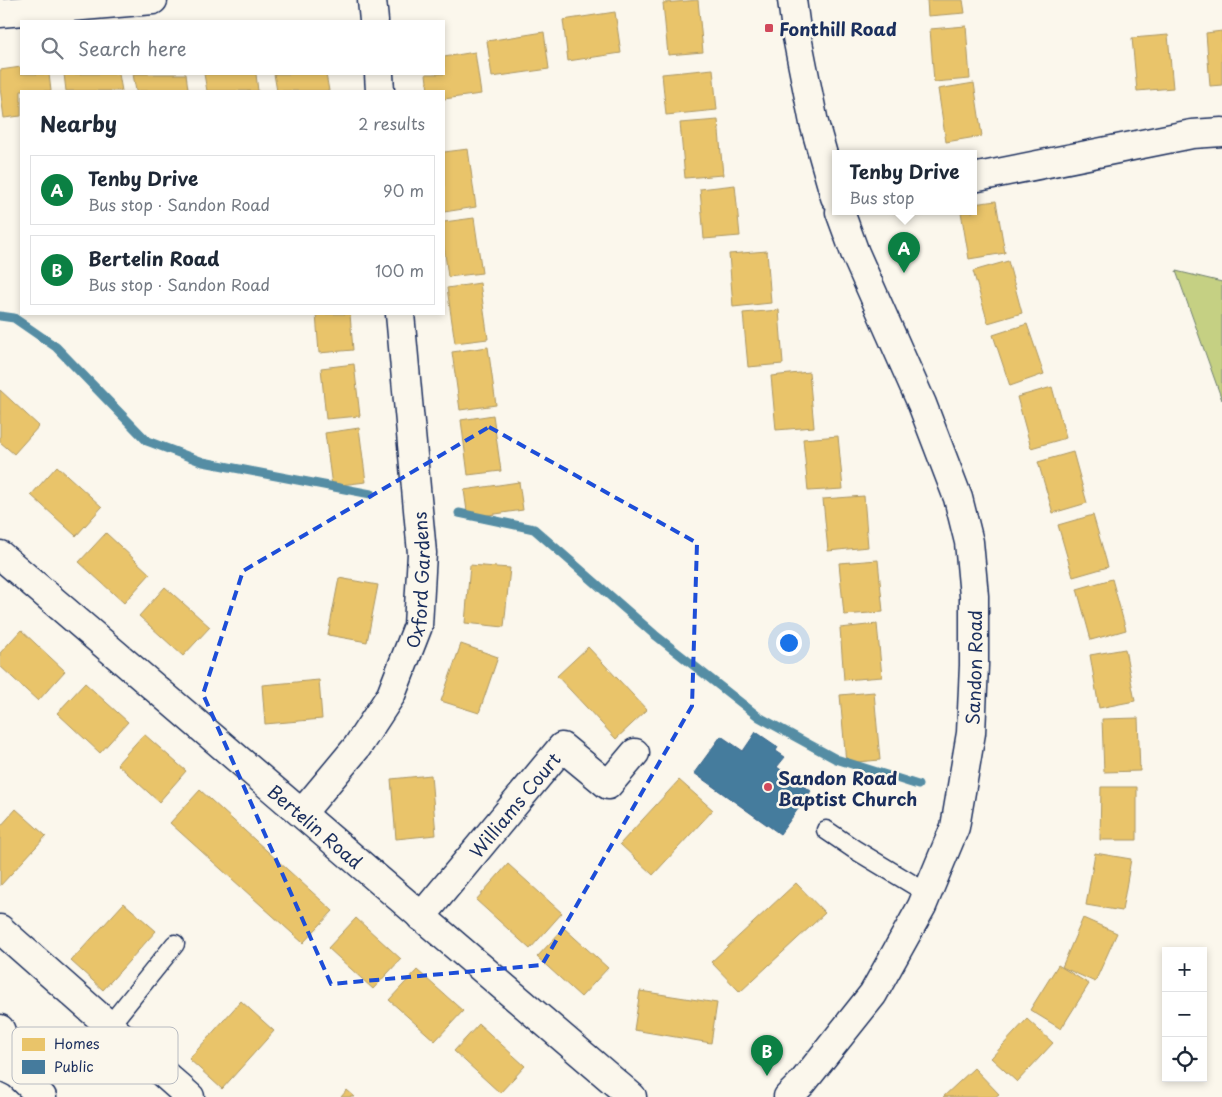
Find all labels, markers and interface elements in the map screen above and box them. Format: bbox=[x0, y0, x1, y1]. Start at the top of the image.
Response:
place label: Fonthill Road bbox=[779, 15, 897, 42]
search box bbox=[20, 20, 445, 75]
marker: Fonthill Road bbox=[763, 22, 775, 34]
icon: search bbox=[38, 34, 66, 62]
text: Search here bbox=[78, 34, 187, 62]
text: Nearby bbox=[40, 107, 117, 139]
text: 2 results bbox=[358, 111, 425, 135]
popup bbox=[832, 150, 977, 215]
text: Tenby Drive bbox=[849, 157, 960, 185]
text: Tenby Drive bbox=[88, 164, 198, 192]
text: A bbox=[51, 178, 63, 202]
text: 90 m bbox=[383, 178, 424, 202]
text: Bus stop bbox=[849, 185, 914, 209]
text: Bus stop · Sandon Road bbox=[88, 192, 270, 216]
pin: A bbox=[888, 232, 920, 273]
text: Bertelin Road bbox=[88, 244, 220, 272]
text: B bbox=[52, 258, 62, 282]
text: 100 m bbox=[375, 258, 424, 282]
text: Bus stop · Sandon Road bbox=[88, 272, 270, 296]
street label: Oxford Gardens bbox=[397, 511, 436, 652]
street label: Sandon Road bbox=[958, 610, 988, 725]
your location bbox=[776, 630, 802, 656]
street label: Williams Court bbox=[462, 746, 566, 863]
place label: Sandon Road Baptist Church bbox=[778, 764, 917, 812]
street label: Bertelin Road bbox=[262, 777, 369, 874]
marker: Sandon Road Baptist Church bbox=[762, 781, 774, 793]
map controls bbox=[1162, 947, 1207, 1082]
button: + bbox=[1162, 947, 1207, 992]
button: − bbox=[1162, 992, 1207, 1037]
legend bbox=[12, 1027, 178, 1084]
text: Homes bbox=[54, 1033, 100, 1054]
pin: B bbox=[751, 1035, 783, 1076]
button: locate bbox=[1162, 1037, 1207, 1082]
text: Public bbox=[54, 1056, 94, 1077]

